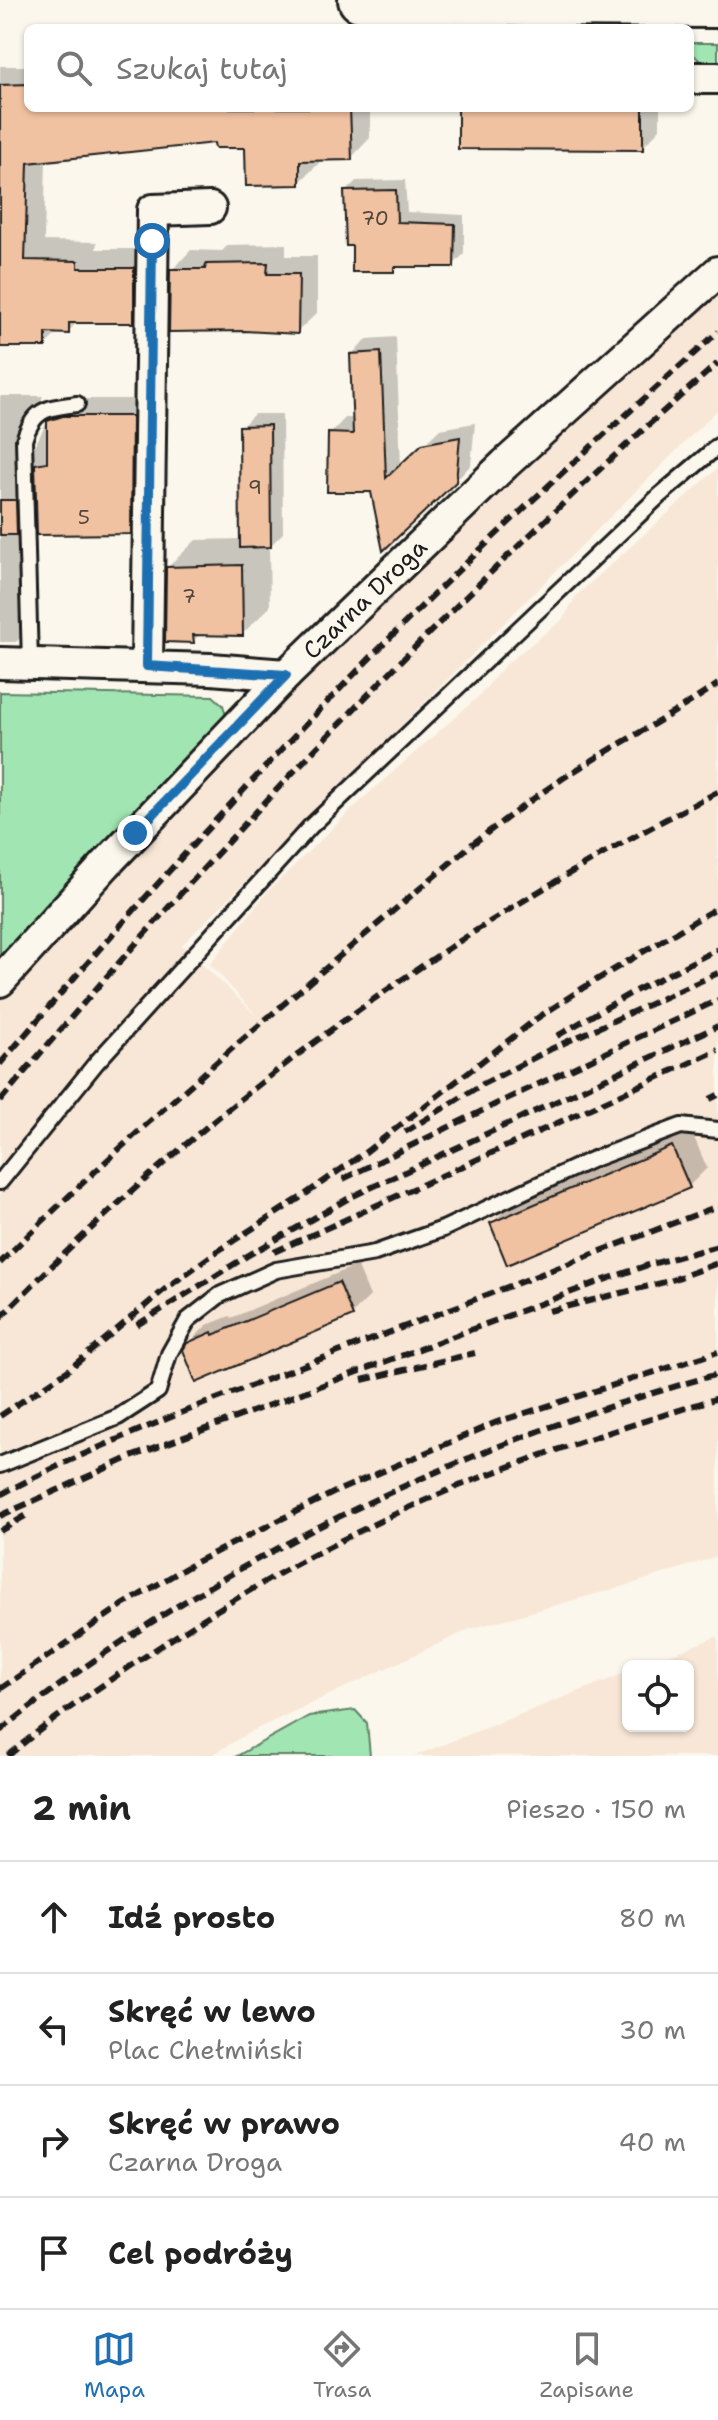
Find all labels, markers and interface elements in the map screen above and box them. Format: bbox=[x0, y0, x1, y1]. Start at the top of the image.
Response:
search box bbox=[24, 24, 694, 112]
icon: search bbox=[52, 46, 96, 90]
text: Szukaj tutaj bbox=[116, 48, 288, 89]
house number: 70 bbox=[361, 205, 389, 231]
route start bbox=[134, 223, 170, 259]
house number: 9 bbox=[248, 474, 262, 500]
house number: 5 bbox=[78, 504, 90, 530]
street label: Czarna Droga bbox=[296, 532, 434, 666]
house number: 7 bbox=[182, 583, 196, 609]
route end bbox=[117, 815, 153, 851]
map controls bbox=[622, 1660, 694, 1732]
button: locate bbox=[622, 1660, 694, 1732]
text: 2 min bbox=[32, 1785, 131, 1831]
text: Pieszo · 150 m bbox=[506, 1791, 686, 1826]
icon: ahead bbox=[32, 1895, 76, 1939]
text: Idź prosto bbox=[108, 1897, 275, 1938]
text: 80 m bbox=[619, 1900, 686, 1935]
text: Skręć w lewo bbox=[108, 1991, 316, 2032]
icon: left bbox=[32, 2007, 76, 2051]
text: 30 m bbox=[619, 2012, 686, 2047]
text: Plac Chełmiński bbox=[108, 2032, 303, 2067]
text: Skręć w prawo bbox=[108, 2103, 340, 2144]
icon: right bbox=[32, 2119, 76, 2163]
text: 40 m bbox=[619, 2124, 686, 2159]
text: Czarna Droga bbox=[108, 2144, 282, 2179]
icon: arrive bbox=[32, 2231, 76, 2275]
text: Cel podróży bbox=[108, 2233, 293, 2274]
tab: Mapa bbox=[84, 2327, 145, 2404]
tab: Trasa bbox=[313, 2327, 371, 2404]
tab: Zapisane bbox=[539, 2327, 634, 2404]

